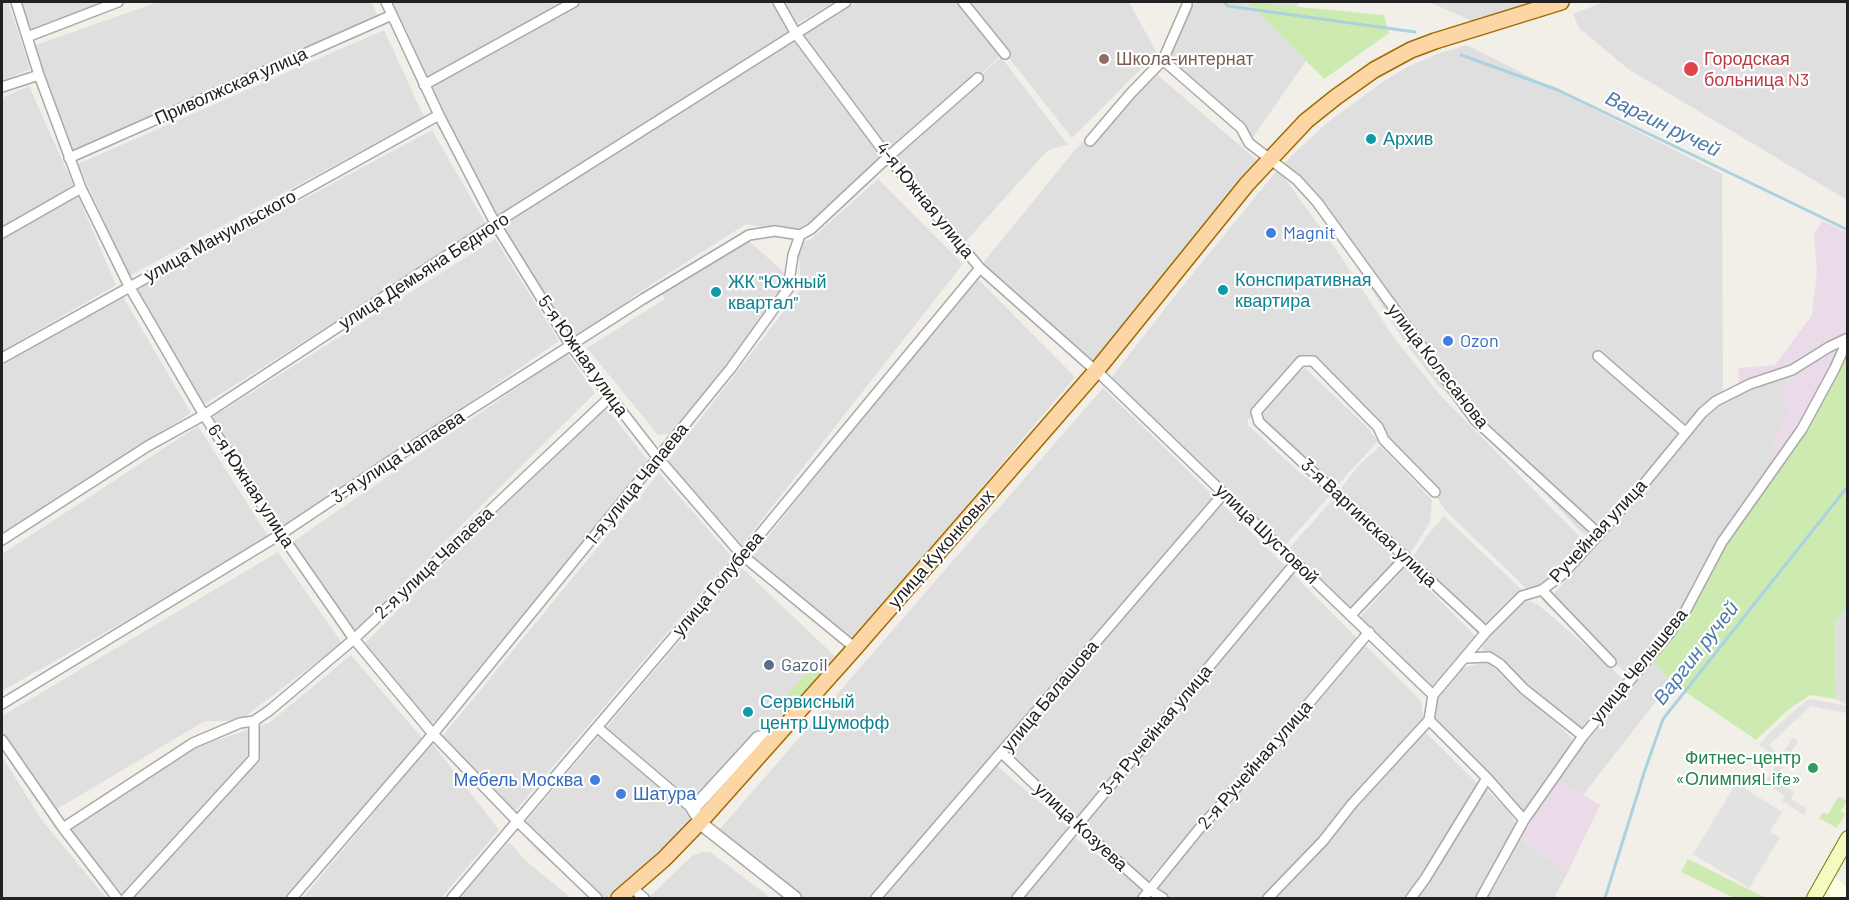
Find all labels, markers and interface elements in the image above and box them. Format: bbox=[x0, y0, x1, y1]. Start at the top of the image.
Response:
street label: Приволжская улица bbox=[151, 43, 311, 129]
place label: Школа-интернат bbox=[1116, 48, 1254, 70]
place label: Городская больница N3 bbox=[1704, 48, 1809, 90]
marker: Школа-интернат bbox=[1097, 52, 1111, 66]
marker: Городская больница N3 bbox=[1682, 60, 1700, 78]
water label: Варгин ручей bbox=[1602, 86, 1724, 162]
place label: Архив bbox=[1383, 128, 1433, 150]
marker: Архив bbox=[1364, 132, 1378, 146]
street label: 4-я Южная улица bbox=[871, 137, 979, 263]
street label: улица Мануильского bbox=[140, 185, 300, 287]
street label: улица Демьяна Бедного bbox=[335, 208, 513, 334]
place label: Magnit bbox=[1283, 222, 1336, 244]
marker: Magnit bbox=[1264, 226, 1278, 240]
place label: Конспиративная квартира bbox=[1235, 269, 1371, 312]
place label: ЖК "Южный квартал" bbox=[728, 271, 827, 314]
marker: Конспиративная квартира bbox=[1216, 283, 1230, 297]
marker: ЖК "Южный квартал" bbox=[709, 285, 723, 299]
street label: 5-я Южная улица bbox=[533, 291, 633, 421]
street label: улица Колесанова bbox=[1383, 299, 1493, 433]
place label: Ozon bbox=[1460, 330, 1499, 352]
marker: Ozon bbox=[1441, 334, 1455, 348]
street label: 3-я улица Чапаева bbox=[328, 406, 468, 508]
street label: 1-я улица Чапаева bbox=[581, 419, 693, 549]
street label: 6-я Южная улица bbox=[203, 420, 299, 552]
street label: 3-я Варгинская улица bbox=[1296, 454, 1442, 592]
street label: Ручейная улица bbox=[1545, 475, 1651, 587]
street label: улица Шустовой bbox=[1211, 479, 1323, 589]
street label: улица Куконковых bbox=[884, 485, 998, 613]
street label: 2-я улица Чапаева bbox=[370, 502, 498, 624]
street label: улица Голубева bbox=[668, 527, 768, 641]
water label: Варгин ручей bbox=[1648, 597, 1744, 709]
street label: улица Челышева bbox=[1586, 604, 1692, 728]
street label: улица Балашова bbox=[997, 636, 1103, 756]
place label: Gazoil bbox=[781, 654, 828, 676]
marker: Gazoil bbox=[762, 658, 776, 672]
street label: 3-я Ручейная улица bbox=[1095, 661, 1217, 799]
place label: Сервисный центр Шумофф bbox=[760, 691, 889, 734]
street label: 2-я Ручейная улица bbox=[1193, 696, 1317, 834]
marker: Сервисный центр Шумофф bbox=[741, 705, 755, 719]
place label: Фитнес-центр «ОлимпияLife» bbox=[1675, 747, 1801, 789]
marker: Фитнес-центр «ОлимпияLife» bbox=[1806, 761, 1820, 775]
place label: Мебель Москва bbox=[454, 769, 583, 791]
marker: Мебель Москва bbox=[588, 773, 602, 787]
street label: улица Козуева bbox=[1030, 778, 1132, 876]
place label: Шатура bbox=[633, 783, 696, 805]
marker: Шатура bbox=[614, 787, 628, 801]

